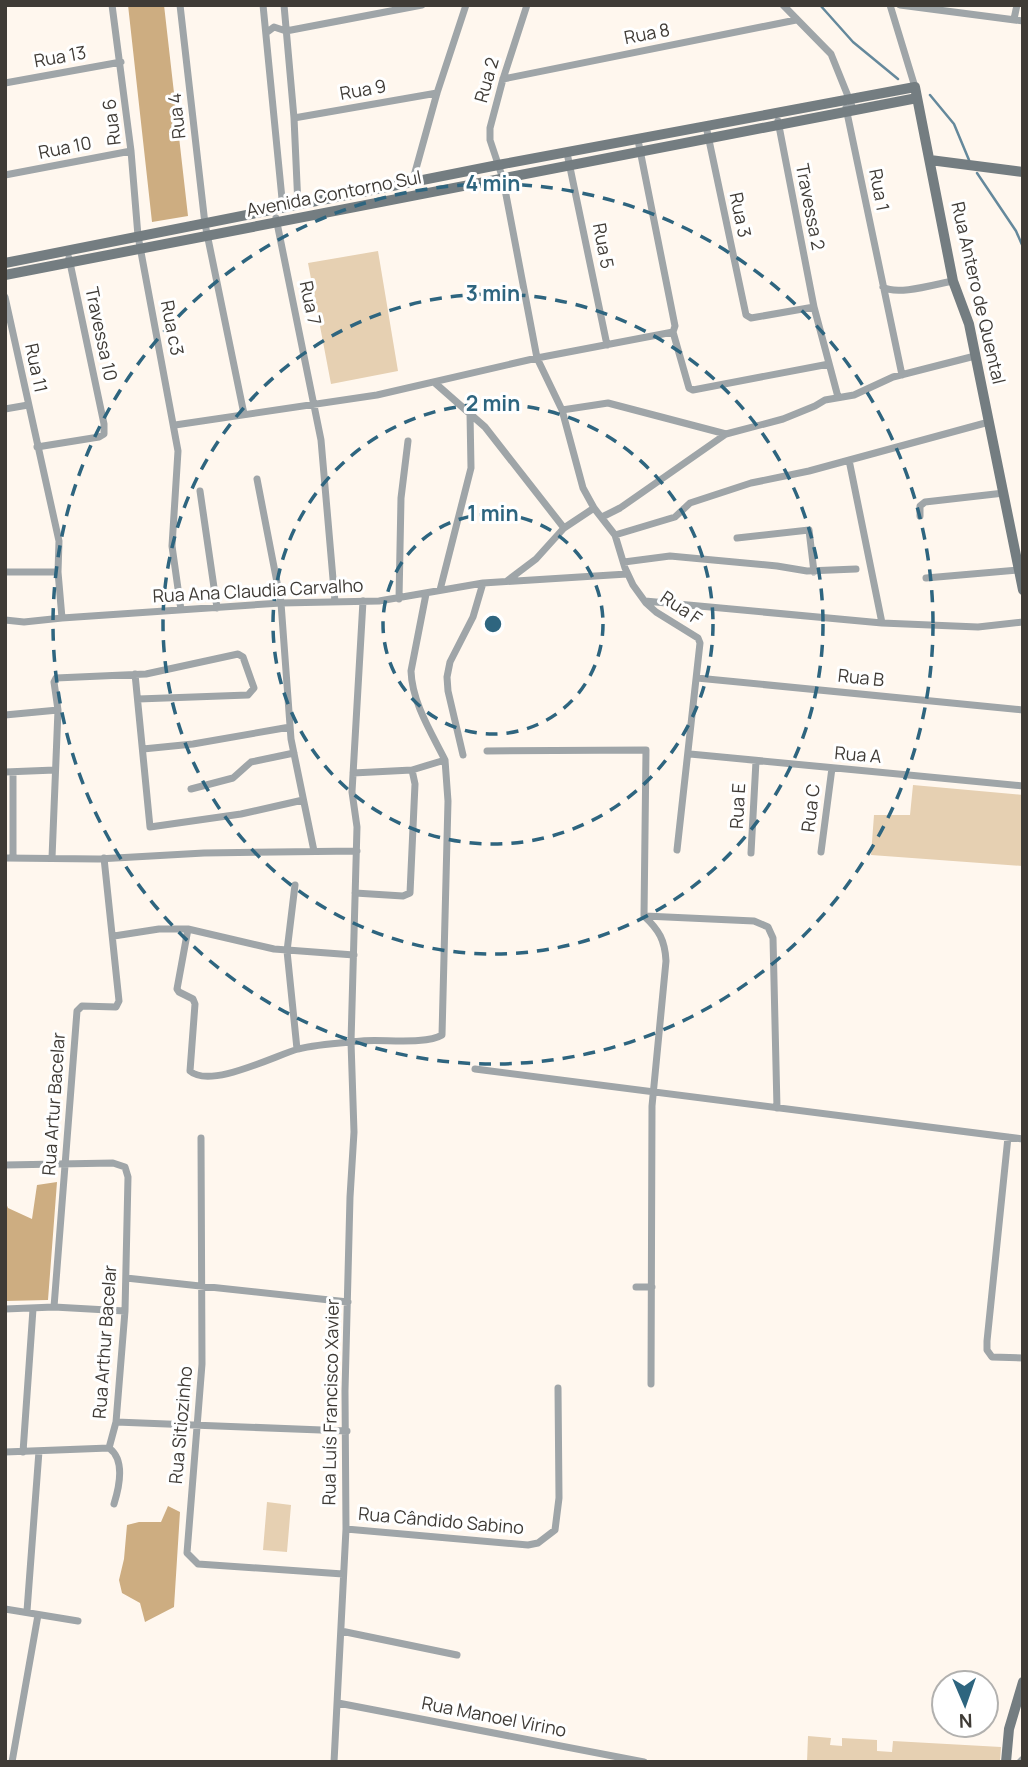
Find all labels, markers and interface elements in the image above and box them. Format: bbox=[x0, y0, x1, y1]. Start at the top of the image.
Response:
street label: Rua 8 bbox=[622, 17, 672, 49]
street label: Rua 13 bbox=[32, 40, 88, 72]
street label: Rua 2 bbox=[468, 54, 504, 105]
street label: Rua 9 bbox=[338, 73, 388, 105]
street label: Rua 4 bbox=[162, 92, 190, 140]
street label: Rua 6 bbox=[96, 97, 126, 147]
street label: Rua 10 bbox=[36, 130, 93, 164]
street label: Travessa 2 bbox=[791, 161, 831, 252]
street label: Avenida Contorno Sul bbox=[244, 164, 423, 222]
street label: Rua 1 bbox=[864, 167, 896, 213]
text: 4 min bbox=[466, 169, 520, 197]
street label: Rua 3 bbox=[724, 190, 757, 240]
street label: Rua Antero de Quental bbox=[946, 199, 1012, 386]
street label: Rua 5 bbox=[588, 221, 620, 271]
street label: Rua 7 bbox=[295, 278, 327, 327]
text: 3 min bbox=[466, 279, 520, 307]
street label: Travessa 10 bbox=[80, 285, 124, 383]
street label: Rua c3 bbox=[156, 298, 190, 357]
street label: Rua 11 bbox=[20, 341, 54, 395]
text: 2 min bbox=[466, 389, 520, 417]
text: 1 min bbox=[467, 499, 519, 527]
street label: Rua Ana Claudia Carvalho bbox=[152, 572, 364, 608]
street label: Rua F bbox=[656, 585, 707, 630]
centre of rings bbox=[481, 612, 505, 636]
street label: Rua B bbox=[837, 663, 886, 691]
street label: Rua A bbox=[834, 740, 883, 768]
street label: Rua E bbox=[724, 782, 750, 829]
street label: Rua C bbox=[795, 782, 825, 833]
street label: Rua Artur Bacelar bbox=[36, 1031, 70, 1176]
street label: Rua Arthur Bacelar bbox=[87, 1264, 121, 1420]
street label: Rua Luís Francisco Xavier bbox=[316, 1298, 344, 1506]
street label: Rua Sitiozinho bbox=[163, 1365, 197, 1485]
street label: Rua Cândido Sabino bbox=[357, 1501, 525, 1539]
north arrow bbox=[930, 1669, 1000, 1739]
street label: Rua Manoel Virino bbox=[420, 1690, 569, 1742]
text: N bbox=[958, 1708, 973, 1734]

